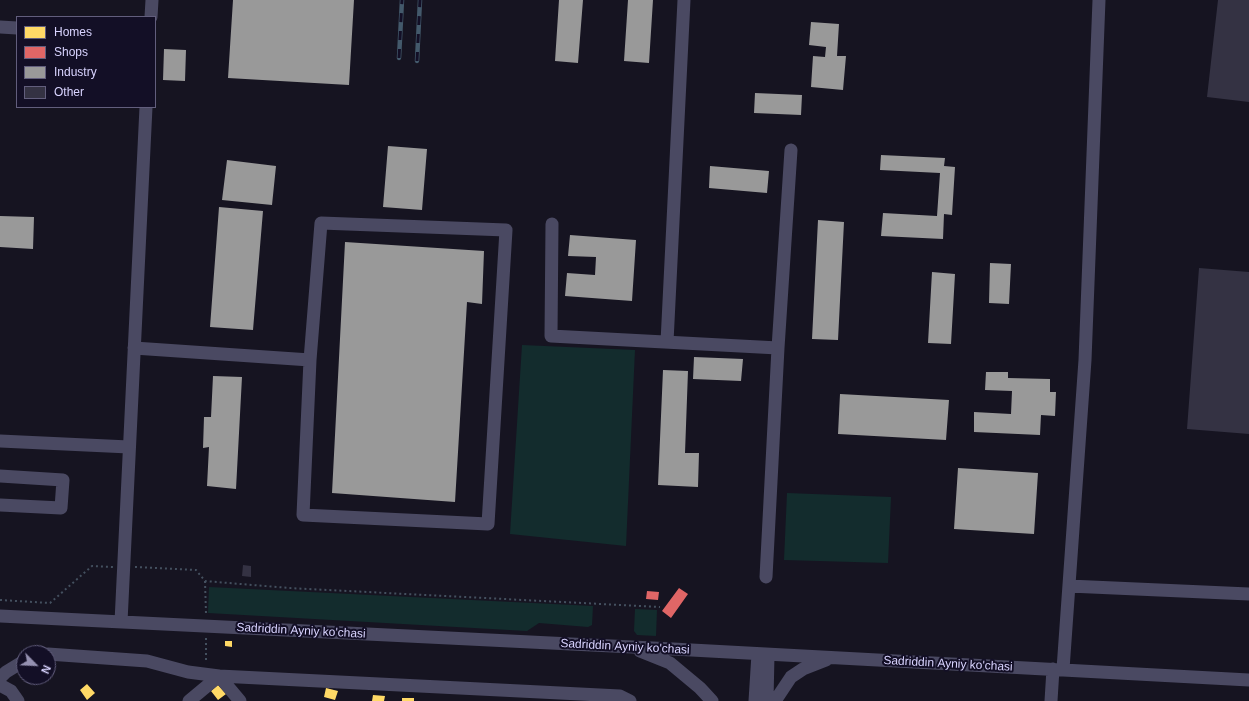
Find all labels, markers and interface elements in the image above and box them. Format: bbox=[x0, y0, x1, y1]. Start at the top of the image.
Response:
legend bbox=[16, 16, 156, 108]
text: Homes bbox=[54, 25, 92, 39]
text: Shops bbox=[54, 45, 88, 59]
text: Industry bbox=[54, 65, 97, 79]
text: Other bbox=[54, 85, 84, 99]
street label: Sadriddin Ayniy ko'chasi bbox=[236, 620, 366, 642]
street label: Sadriddin Ayniy ko'chasi bbox=[560, 636, 690, 658]
north arrow bbox=[16, 645, 56, 685]
street label: Sadriddin Ayniy ko'chasi bbox=[883, 653, 1013, 675]
text: N bbox=[39, 663, 53, 676]

